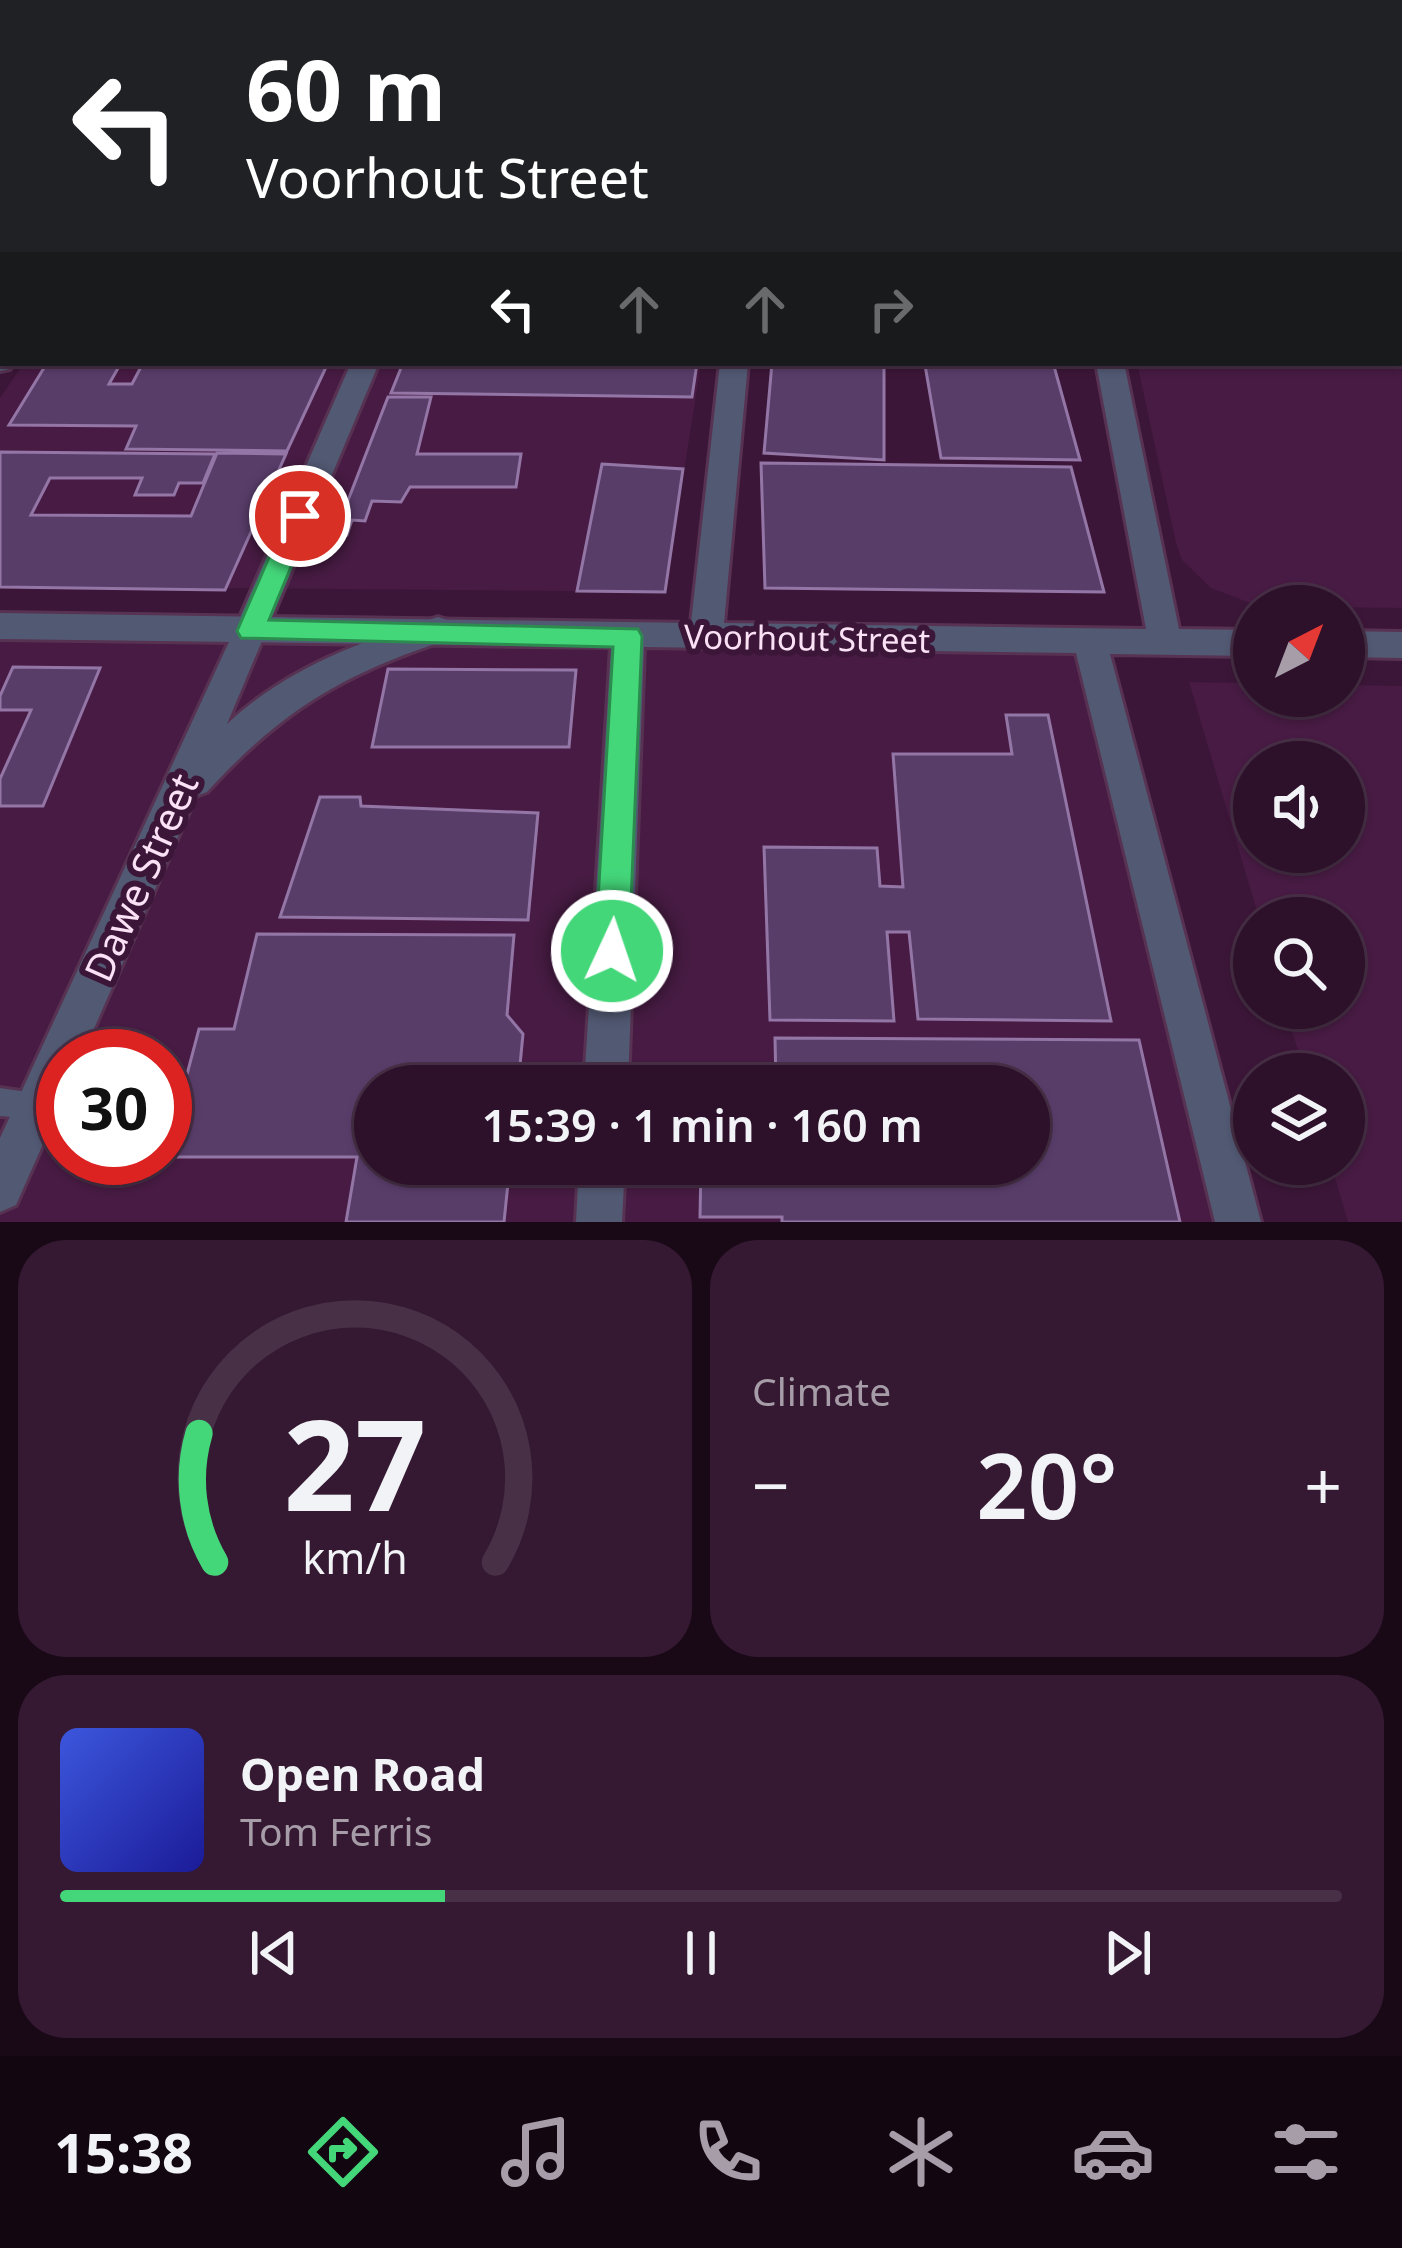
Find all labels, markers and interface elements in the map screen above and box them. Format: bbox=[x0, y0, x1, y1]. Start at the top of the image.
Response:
text: 60 m bbox=[246, 31, 446, 146]
icon: left bbox=[48, 48, 204, 204]
text: Voorhout Street bbox=[246, 140, 649, 214]
icon: left bbox=[480, 276, 546, 342]
icon: ahead bbox=[606, 276, 672, 342]
icon: ahead bbox=[732, 276, 798, 342]
icon: right bbox=[858, 276, 924, 342]
pin bbox=[249, 465, 351, 567]
icon: arrive bbox=[267, 483, 333, 549]
north arrow bbox=[1233, 585, 1365, 717]
map controls bbox=[1233, 585, 1365, 1185]
street label: Voorhout Street bbox=[684, 613, 930, 663]
button: sound bbox=[1233, 741, 1365, 873]
street label: Dawe Street bbox=[71, 765, 209, 989]
position arrow bbox=[549, 888, 675, 1014]
button: search bbox=[1233, 897, 1365, 1029]
speed limit sign: 30 bbox=[36, 1029, 192, 1185]
button: layers bbox=[1233, 1053, 1365, 1185]
text: 15:39 · 1 min · 160 m bbox=[481, 1094, 923, 1155]
text: Climate bbox=[752, 1364, 891, 1417]
text: 27 bbox=[284, 1378, 426, 1548]
text: 20° bbox=[976, 1423, 1118, 1545]
text: − bbox=[752, 1439, 790, 1529]
text: + bbox=[1304, 1439, 1342, 1529]
text: km/h bbox=[302, 1527, 408, 1586]
text: Open Road bbox=[240, 1743, 485, 1804]
text: Tom Ferris bbox=[240, 1804, 432, 1857]
icon: previous bbox=[241, 1920, 307, 1986]
icon: pause bbox=[668, 1920, 734, 1986]
icon: next bbox=[1095, 1920, 1161, 1986]
icon: directions bbox=[301, 2110, 385, 2194]
icon: music bbox=[494, 2110, 578, 2194]
icon: phone bbox=[686, 2110, 770, 2194]
icon: climate bbox=[879, 2110, 963, 2194]
icon: car bbox=[1071, 2110, 1155, 2194]
icon: filters bbox=[1264, 2110, 1348, 2194]
text: 15:38 bbox=[54, 2115, 193, 2189]

